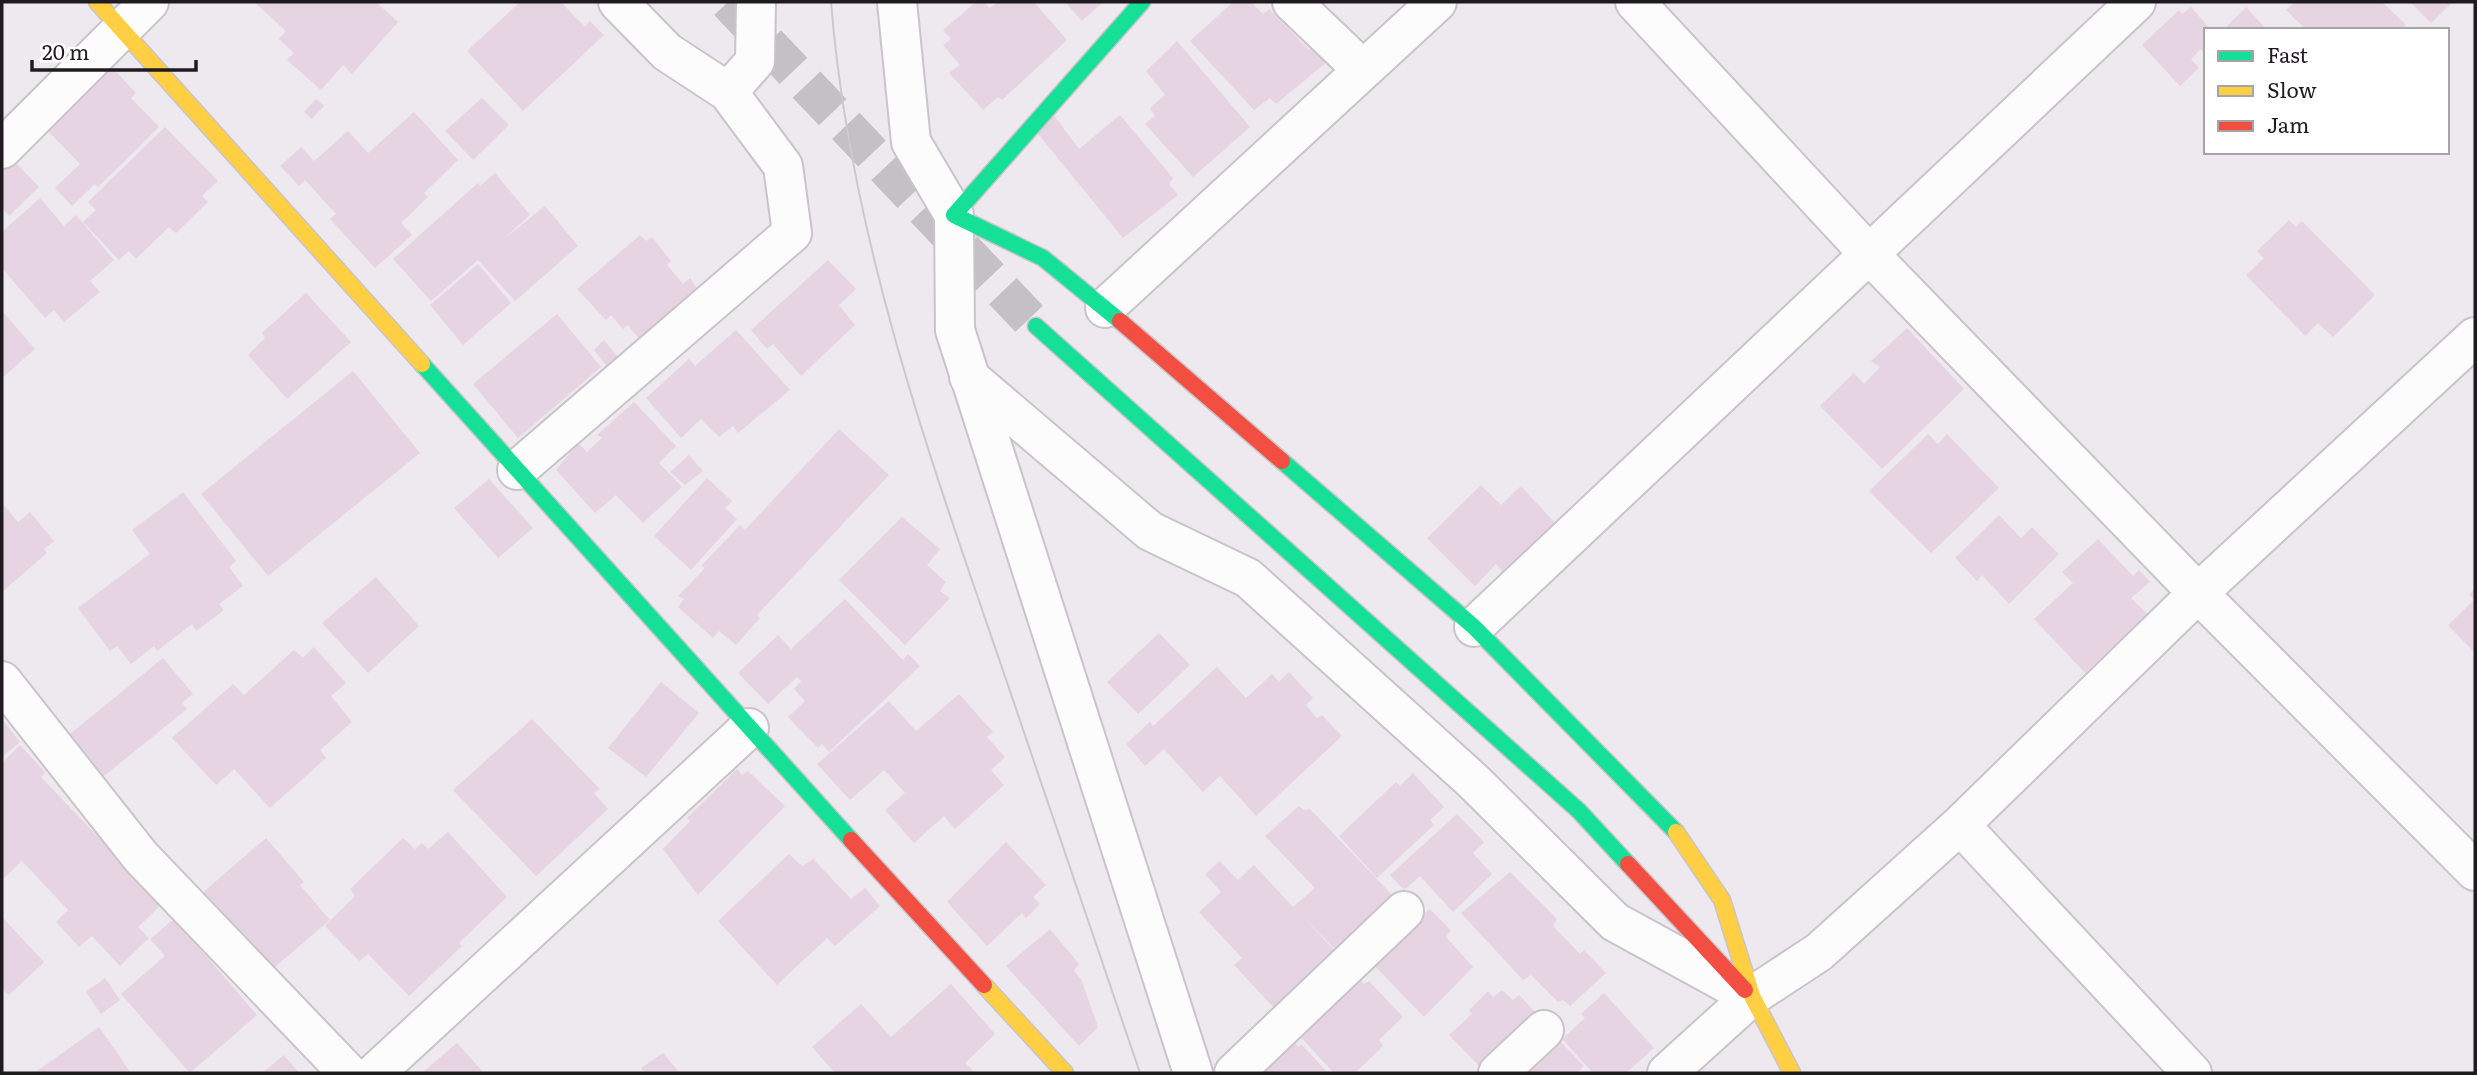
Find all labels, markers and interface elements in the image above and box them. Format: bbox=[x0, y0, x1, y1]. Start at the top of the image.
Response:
scale bar bbox=[32, 28, 196, 72]
legend bbox=[2204, 28, 2449, 154]
text: 20 m bbox=[42, 35, 89, 66]
text: Fast bbox=[2267, 38, 2308, 69]
text: Slow bbox=[2267, 73, 2317, 104]
text: Jam bbox=[2267, 108, 2309, 139]

